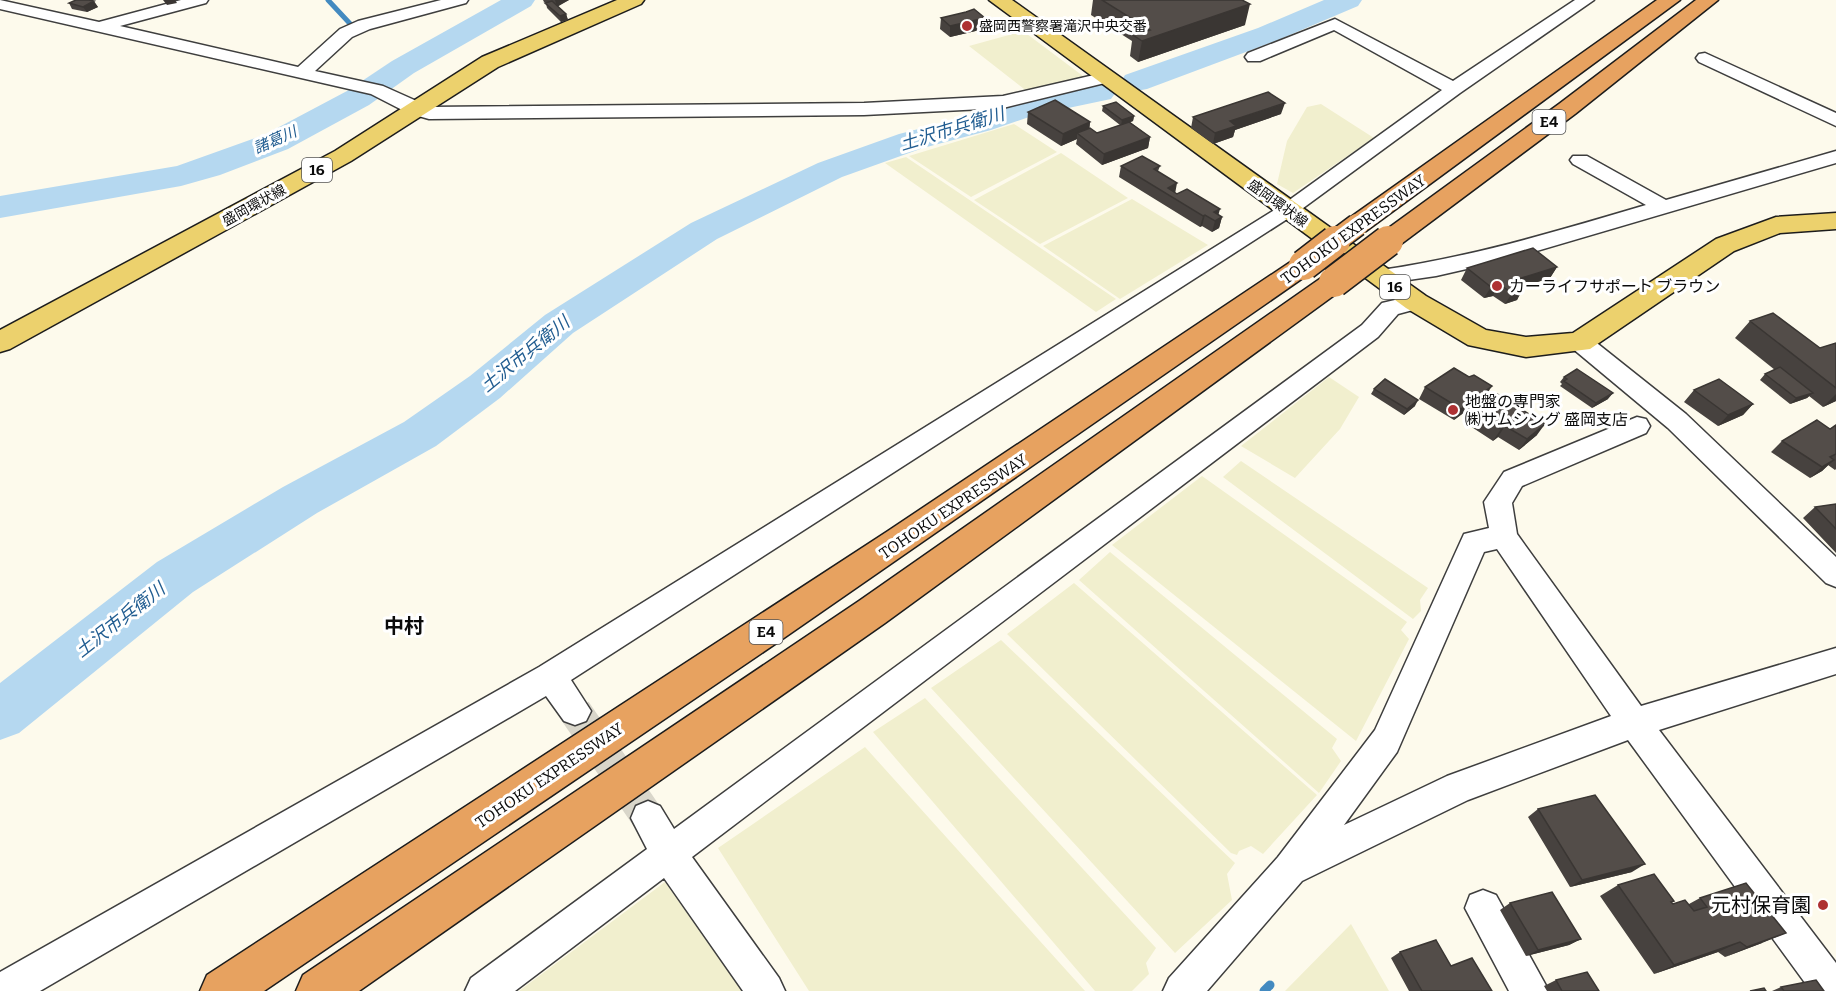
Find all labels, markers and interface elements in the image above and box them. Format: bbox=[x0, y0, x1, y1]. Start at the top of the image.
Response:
place label: 盛岡西警察署滝沢中央交番 bbox=[979, 18, 1147, 35]
marker: 盛岡西警察署滝沢中央交番 bbox=[960, 19, 974, 33]
water label: 土沢市兵衛川 bbox=[897, 102, 1009, 155]
road number: E4 bbox=[1532, 110, 1566, 134]
water label: 諸葛川 bbox=[251, 122, 301, 157]
road number: 16 bbox=[302, 158, 332, 182]
street label: TOHOKU EXPRESSWAY bbox=[1277, 170, 1430, 288]
street label: 盛岡環状線 bbox=[1244, 176, 1311, 231]
street label: 盛岡環状線 bbox=[220, 181, 289, 230]
road number: 16 bbox=[1380, 275, 1410, 299]
place label: カーライフサポート ブラウン bbox=[1509, 277, 1720, 296]
marker: カーライフサポート ブラウン bbox=[1490, 279, 1504, 293]
water label: 土沢市兵衛川 bbox=[476, 310, 575, 397]
place label: 地盤の専門家 ㈱サムシング 盛岡支店 bbox=[1465, 392, 1628, 429]
marker: 地盤の専門家 ㈱サムシング 盛岡支店 bbox=[1446, 403, 1460, 417]
street label: TOHOKU EXPRESSWAY bbox=[876, 449, 1031, 563]
water label: 土沢市兵衛川 bbox=[71, 577, 171, 662]
district label: 中村 bbox=[384, 614, 424, 638]
road number: E4 bbox=[750, 620, 783, 644]
street label: TOHOKU EXPRESSWAY bbox=[472, 718, 627, 832]
place label: 元村保育園 bbox=[1711, 893, 1811, 917]
marker: 元村保育園 bbox=[1816, 898, 1830, 912]

